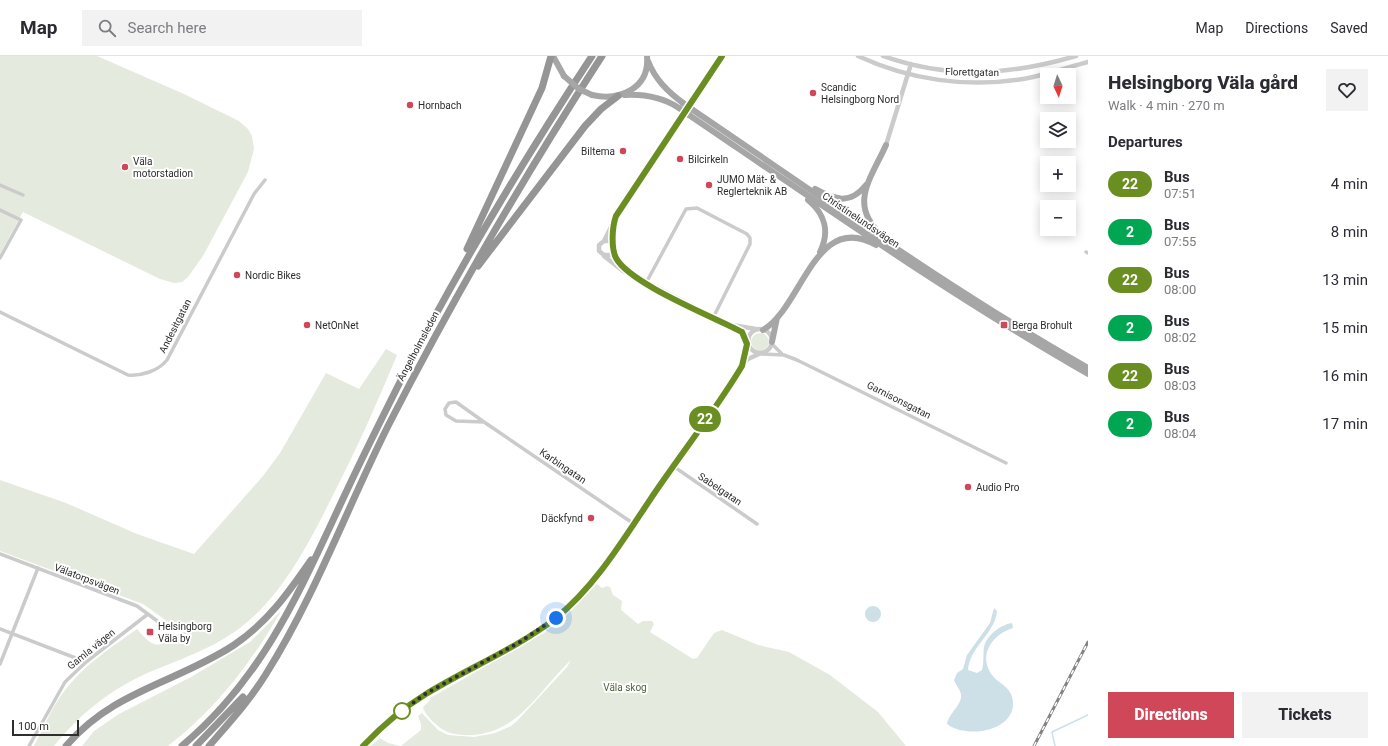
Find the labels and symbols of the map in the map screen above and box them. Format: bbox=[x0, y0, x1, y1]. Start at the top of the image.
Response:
street label: Florettgatan bbox=[945, 66, 999, 78]
north arrow bbox=[1040, 68, 1076, 104]
place label: Scandic Helsingborg Nord bbox=[821, 82, 899, 105]
marker: Scandic Helsingborg Nord bbox=[808, 88, 818, 98]
marker: Hornbach bbox=[405, 100, 415, 110]
place label: Hornbach bbox=[418, 100, 462, 111]
place label: Biltema bbox=[581, 146, 615, 157]
marker: Biltema bbox=[618, 146, 628, 156]
marker: Bilcirkeln bbox=[675, 154, 685, 164]
place label: Bilcirkeln bbox=[688, 154, 728, 165]
place label: Väla motorstadion bbox=[133, 156, 193, 179]
marker: Väla motorstadion bbox=[120, 162, 130, 172]
place label: JUMO Mät- & Reglerteknik AB bbox=[717, 174, 787, 197]
marker: JUMO Mät- & Reglerteknik AB bbox=[704, 180, 714, 190]
street label: Christinelundsvägen bbox=[820, 190, 902, 250]
marker: Nordic Bikes bbox=[232, 270, 242, 280]
place label: Nordic Bikes bbox=[245, 270, 301, 281]
street label: Andesitgatan bbox=[157, 297, 193, 355]
street label: Ängelholmsleden bbox=[394, 309, 441, 383]
marker: NetOnNet bbox=[302, 320, 312, 330]
place label: NetOnNet bbox=[315, 320, 359, 331]
marker: Berga Brohult bbox=[999, 320, 1009, 330]
place label: Berga Brohult bbox=[1012, 320, 1072, 331]
street label: Garnisonsgatan bbox=[865, 379, 933, 421]
line badge: 22 bbox=[687, 406, 723, 432]
street label: Karbingatan bbox=[538, 446, 588, 486]
street label: Sabelgatan bbox=[696, 470, 744, 508]
marker: Audio Pro bbox=[963, 482, 973, 492]
place label: Audio Pro bbox=[976, 482, 1020, 493]
place label: Däckfynd bbox=[541, 513, 583, 524]
marker: Däckfynd bbox=[586, 513, 596, 523]
street label: Välatorpsvägen bbox=[53, 561, 121, 597]
your location bbox=[546, 608, 566, 628]
place label: Helsingborg Väla by bbox=[158, 621, 212, 644]
street label: Gamla vägen bbox=[65, 626, 117, 672]
marker: Helsingborg Väla by bbox=[145, 627, 155, 637]
park label: Väla skog bbox=[603, 682, 647, 693]
unlabelled marker bbox=[393, 702, 411, 720]
scale bar bbox=[12, 718, 79, 737]

